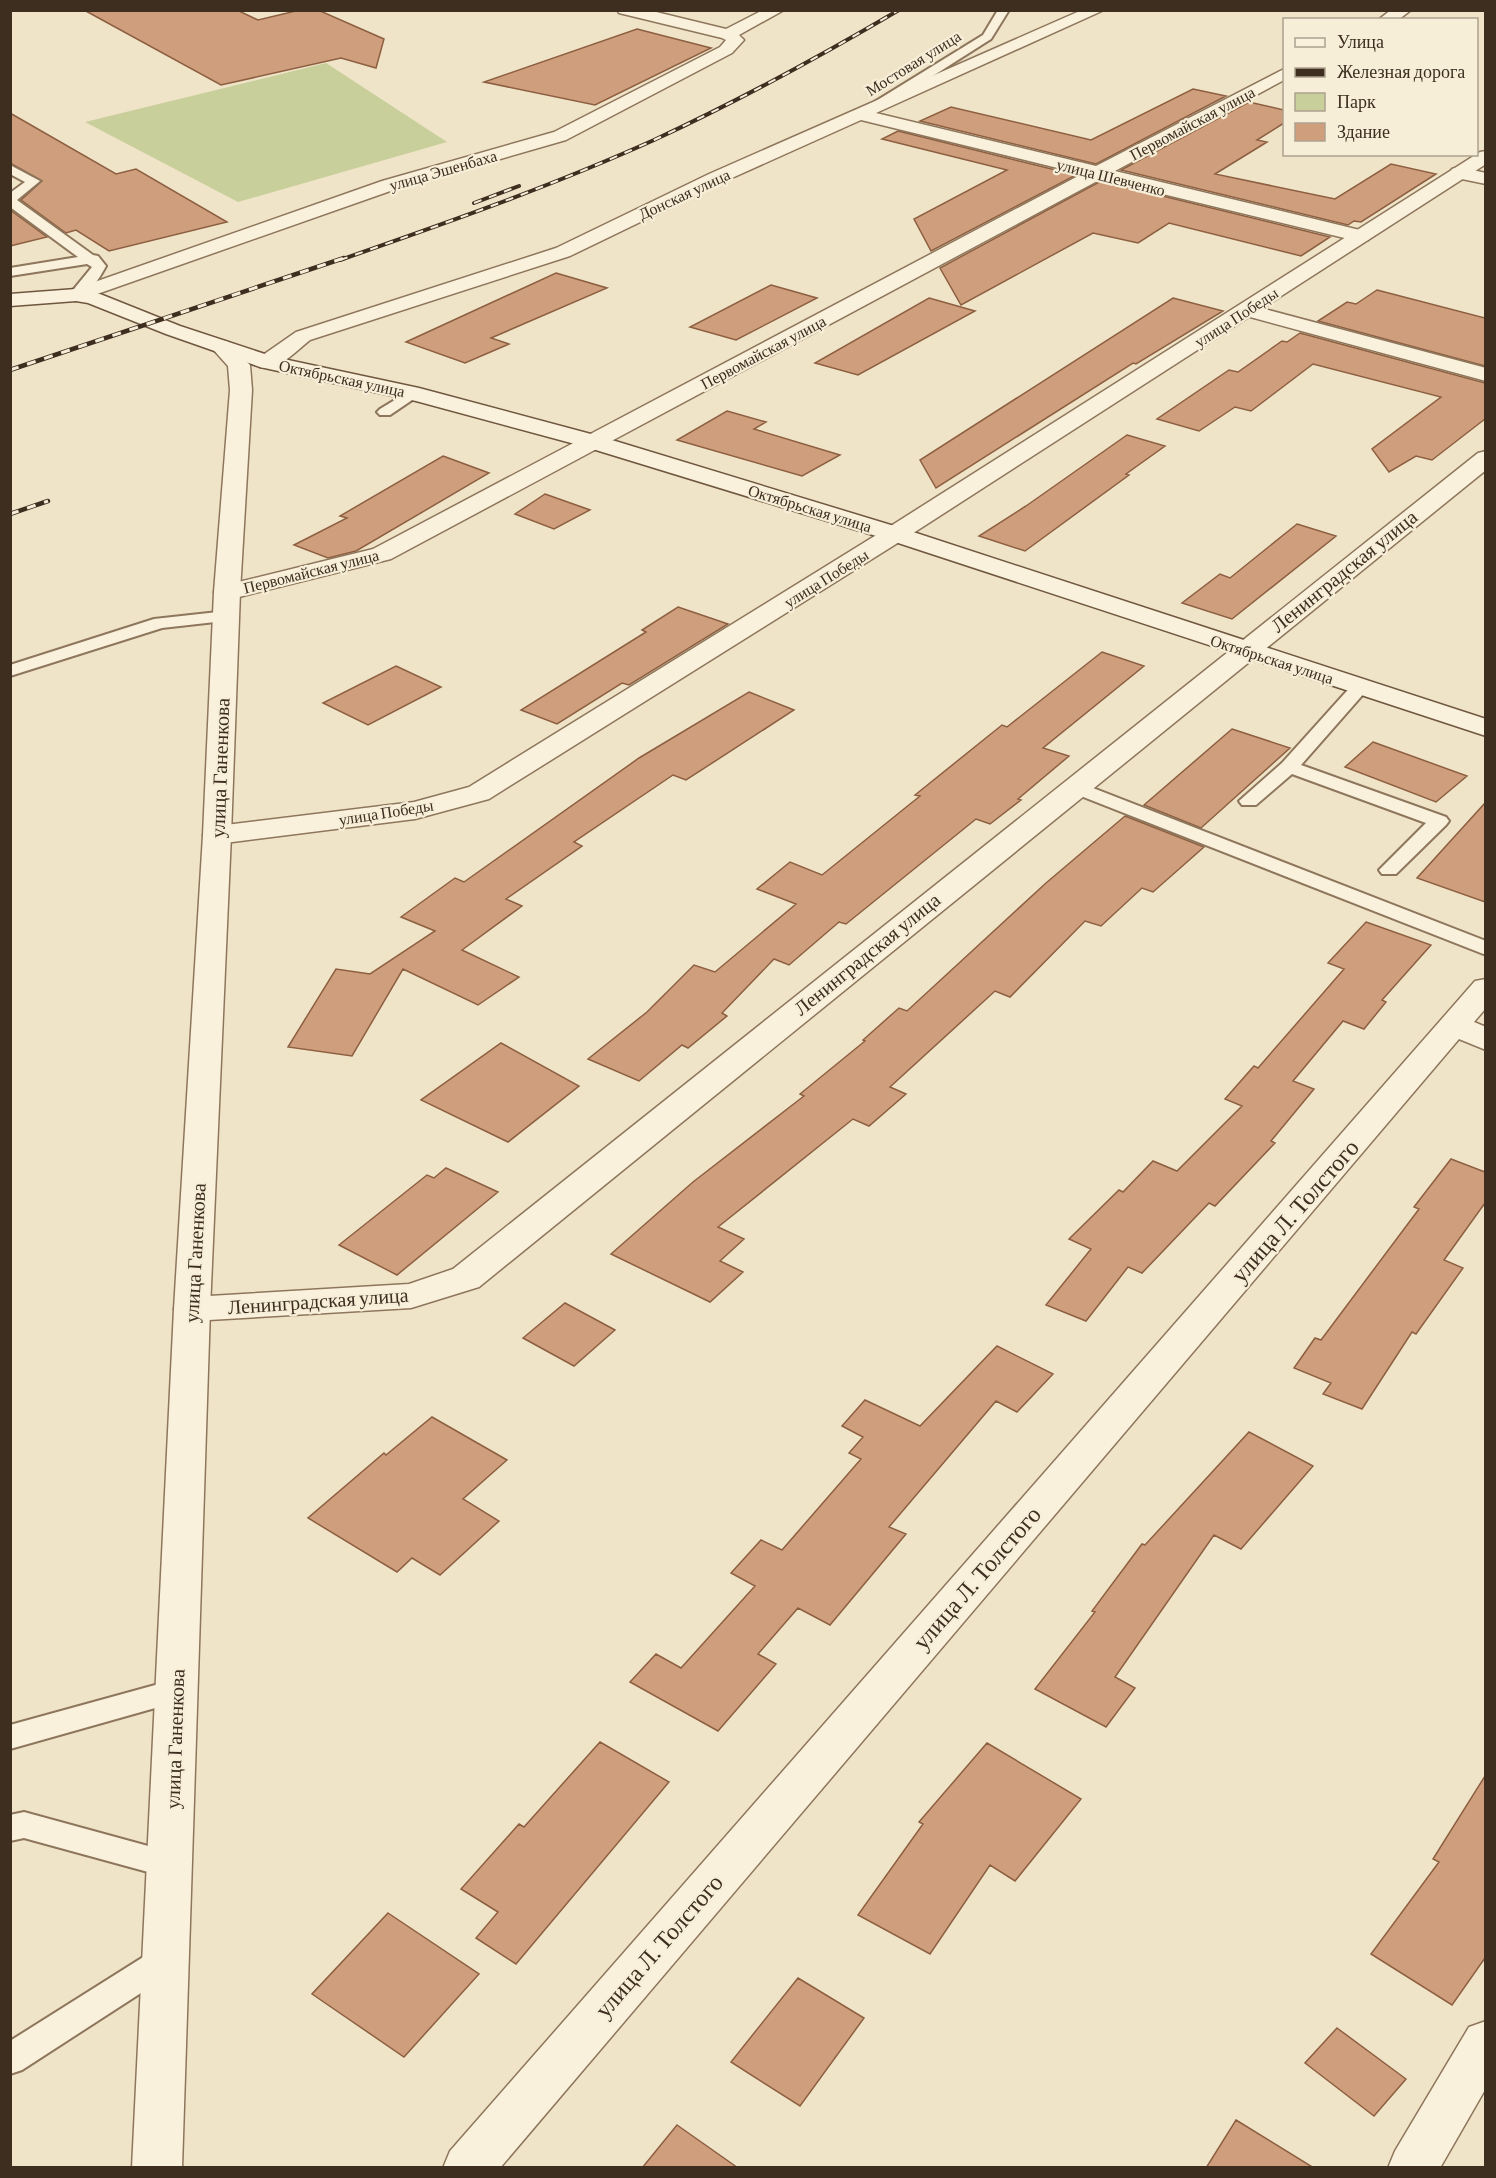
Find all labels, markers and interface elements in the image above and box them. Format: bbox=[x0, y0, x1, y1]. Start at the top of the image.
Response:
legend bbox=[1283, 18, 1478, 156]
street label: Мостовая улица bbox=[863, 27, 964, 100]
text: Улица bbox=[1337, 32, 1384, 52]
text: Железная дорога bbox=[1337, 62, 1465, 82]
street label: Первомайская улица bbox=[1127, 83, 1258, 164]
text: Парк bbox=[1337, 92, 1376, 112]
text: Здание bbox=[1337, 122, 1390, 142]
street label: улица Эшенбаха bbox=[387, 147, 499, 195]
street label: улица Шевченко bbox=[1055, 156, 1167, 200]
street label: Донская улица bbox=[636, 166, 733, 224]
street label: улица Победы bbox=[1191, 284, 1282, 351]
street label: Первомайская улица bbox=[698, 312, 829, 393]
street label: Октябрьская улица bbox=[277, 357, 406, 401]
street label: Октябрьская улица bbox=[746, 482, 874, 536]
street label: Ленинградская улица bbox=[1267, 505, 1422, 637]
street label: Первомайская улица bbox=[242, 546, 381, 598]
street label: улица Победы bbox=[781, 546, 872, 612]
street label: Октябрьская улица bbox=[1208, 632, 1335, 688]
street label: улица Ганенкова bbox=[207, 697, 234, 838]
street label: улица Победы bbox=[337, 797, 435, 829]
street label: Ленинградская улица bbox=[790, 888, 945, 1020]
street label: улица Л. Толстого bbox=[1225, 1134, 1364, 1288]
street label: улица Ганенкова bbox=[180, 1182, 211, 1324]
street label: Ленинградская улица bbox=[227, 1284, 409, 1319]
street label: улица Л. Толстого bbox=[907, 1501, 1046, 1655]
street label: улица Ганенкова bbox=[162, 1668, 189, 1809]
street label: улица Л. Толстого bbox=[589, 1869, 728, 2023]

